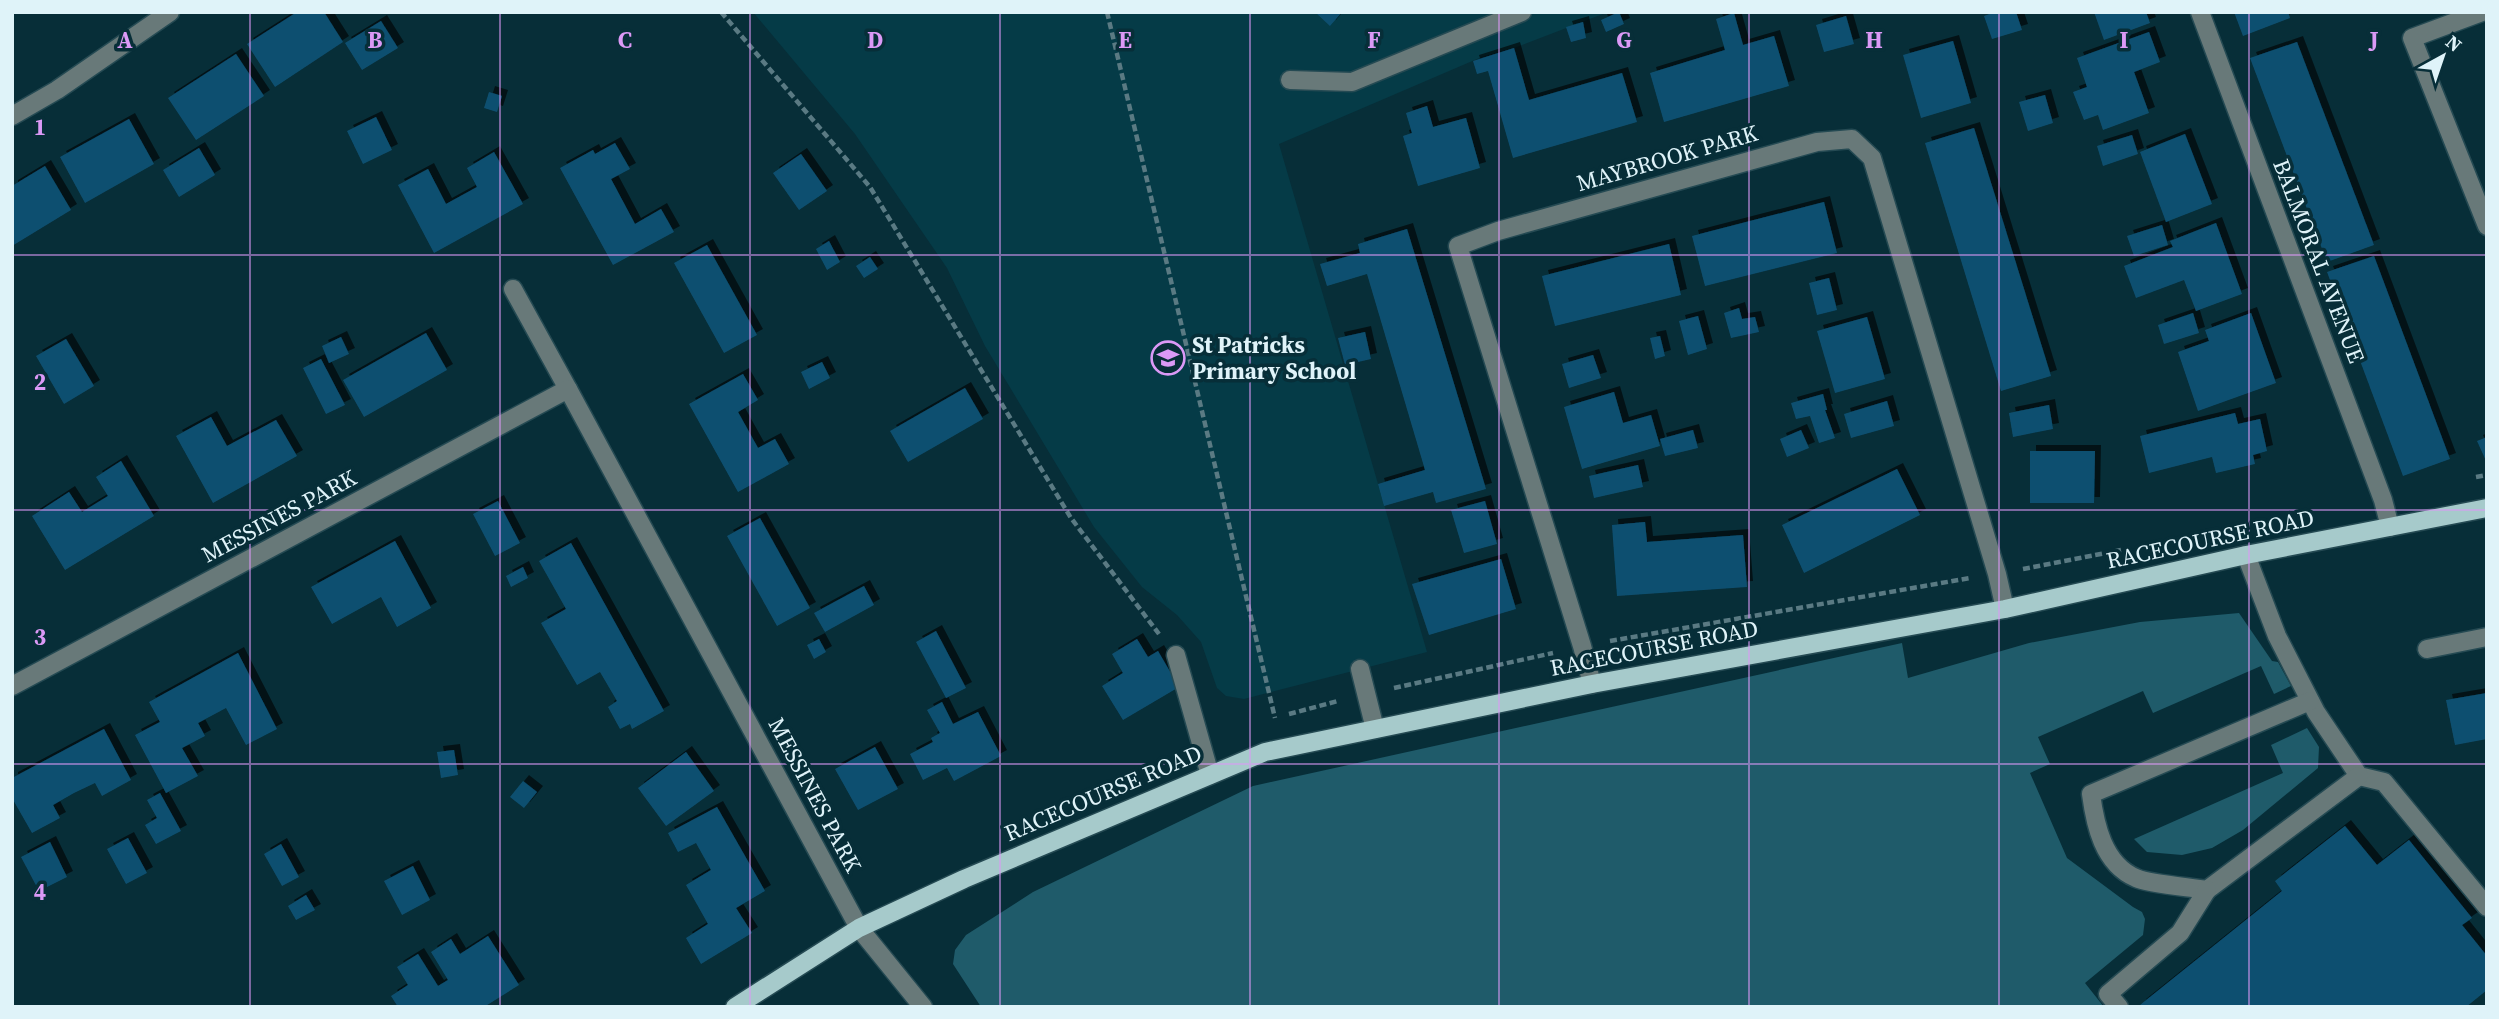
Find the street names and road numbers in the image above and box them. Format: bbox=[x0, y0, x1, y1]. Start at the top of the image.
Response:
street label: MAYBROOK PARK bbox=[1573, 117, 1762, 199]
street label: BALMORAL AVENUE bbox=[2265, 154, 2373, 368]
street label: MESSINES PARK bbox=[196, 461, 363, 570]
street label: RACECOURSE ROAD bbox=[2103, 501, 2317, 577]
street label: RACECOURSE ROAD bbox=[1547, 612, 1761, 684]
street label: MESSINES PARK bbox=[761, 712, 870, 879]
street label: RACECOURSE ROAD bbox=[999, 737, 1207, 849]

